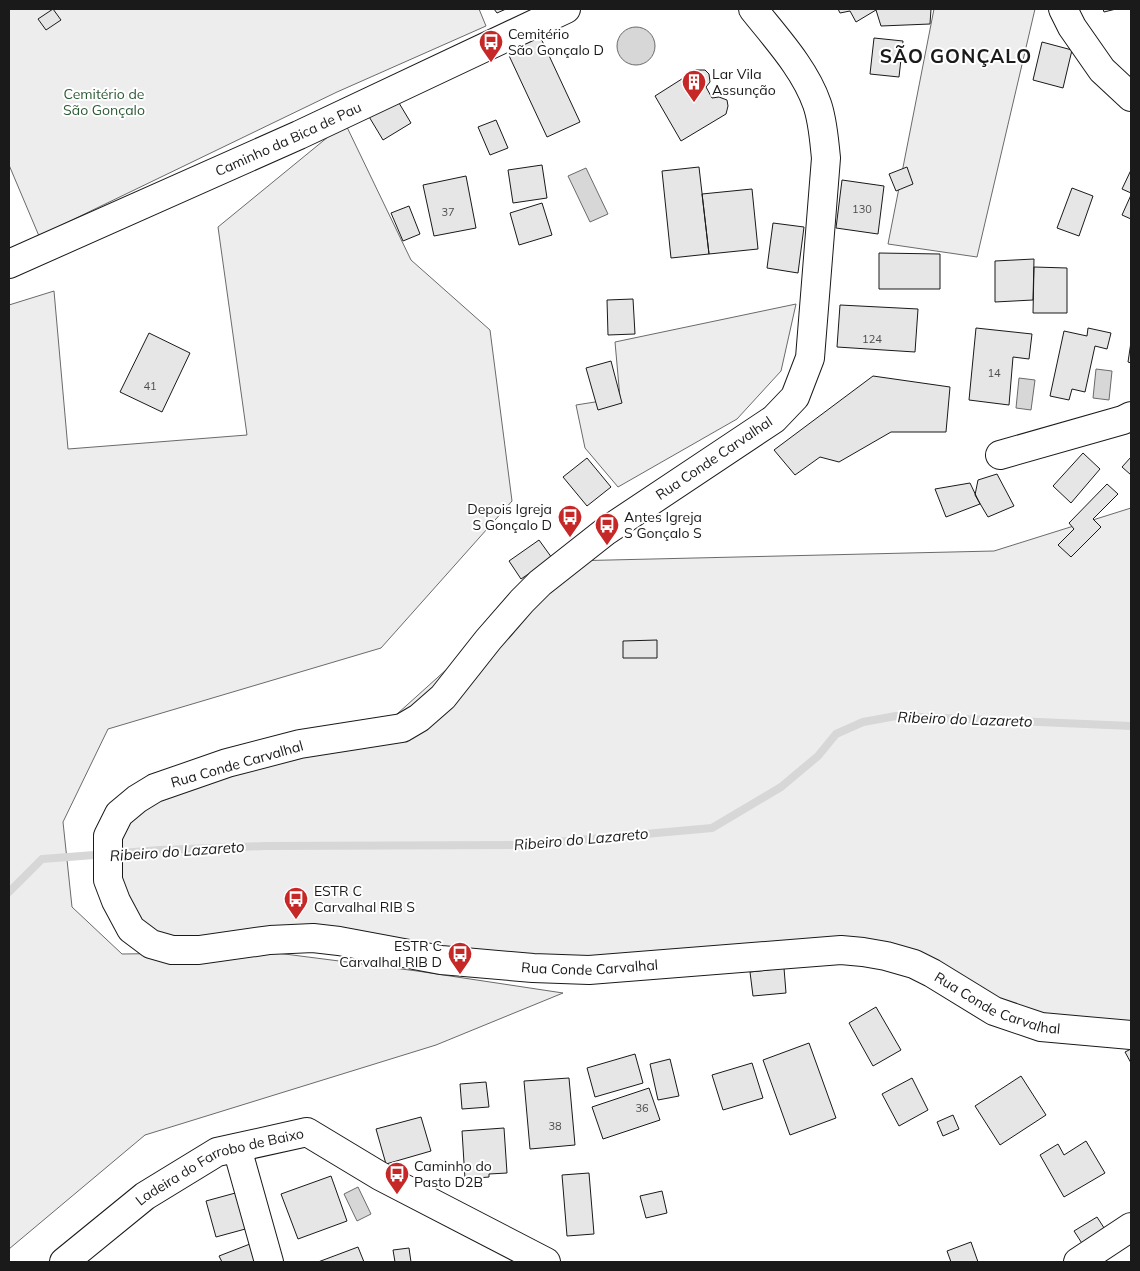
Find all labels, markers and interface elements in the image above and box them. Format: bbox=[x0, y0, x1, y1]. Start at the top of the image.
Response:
place label: Cemitério São Gonçalo D bbox=[508, 25, 604, 59]
bus stop icon: Cemitério São Gonçalo D bbox=[478, 29, 504, 63]
district label: SÃO GONÇALO bbox=[880, 44, 1032, 68]
place label: Lar Vila Assunção bbox=[712, 65, 776, 99]
building icon: Lar Vila Assunção bbox=[681, 69, 707, 103]
park label: Cemitério de São Gonçalo bbox=[63, 85, 145, 119]
street label: Caminho da Bica de Pau bbox=[212, 98, 364, 180]
house number: 130 bbox=[852, 202, 872, 216]
house number: 37 bbox=[441, 205, 455, 219]
house number: 124 bbox=[862, 332, 882, 346]
house number: 14 bbox=[987, 366, 1001, 380]
house number: 41 bbox=[143, 379, 157, 393]
street label: Rua Conde Carvalhal bbox=[652, 412, 776, 504]
place label: Depois Igreja S Gonçalo D bbox=[467, 500, 552, 534]
bus stop icon: Depois Igreja S Gonçalo D bbox=[557, 504, 583, 538]
place label: Antes Igreja S Gonçalo S bbox=[624, 508, 702, 542]
bus stop icon: Antes Igreja S Gonçalo S bbox=[594, 512, 620, 546]
water label: Ribeiro do Lazareto bbox=[897, 707, 1033, 731]
street label: Rua Conde Carvalhal bbox=[169, 736, 305, 792]
water label: Ribeiro do Lazareto bbox=[513, 824, 650, 854]
water label: Ribeiro do Lazareto bbox=[109, 837, 245, 865]
place label: ESTR C Carvalhal RIB S bbox=[314, 882, 415, 916]
bus stop icon: ESTR C Carvalhal RIB S bbox=[283, 886, 309, 920]
place label: ESTR C Carvalhal RIB D bbox=[339, 937, 442, 971]
bus stop icon: ESTR C Carvalhal RIB D bbox=[447, 941, 473, 975]
street label: Rua Conde Carvalhal bbox=[520, 956, 659, 979]
street label: Rua Conde Carvalhal bbox=[931, 968, 1061, 1038]
house number: 36 bbox=[635, 1101, 649, 1115]
house number: 38 bbox=[548, 1119, 562, 1133]
street label: Ladeira do Farrobo de Baixo bbox=[132, 1124, 305, 1209]
place label: Caminho do Pasto D2B bbox=[414, 1157, 492, 1191]
bus stop icon: Caminho do Pasto D2B bbox=[384, 1161, 410, 1195]

